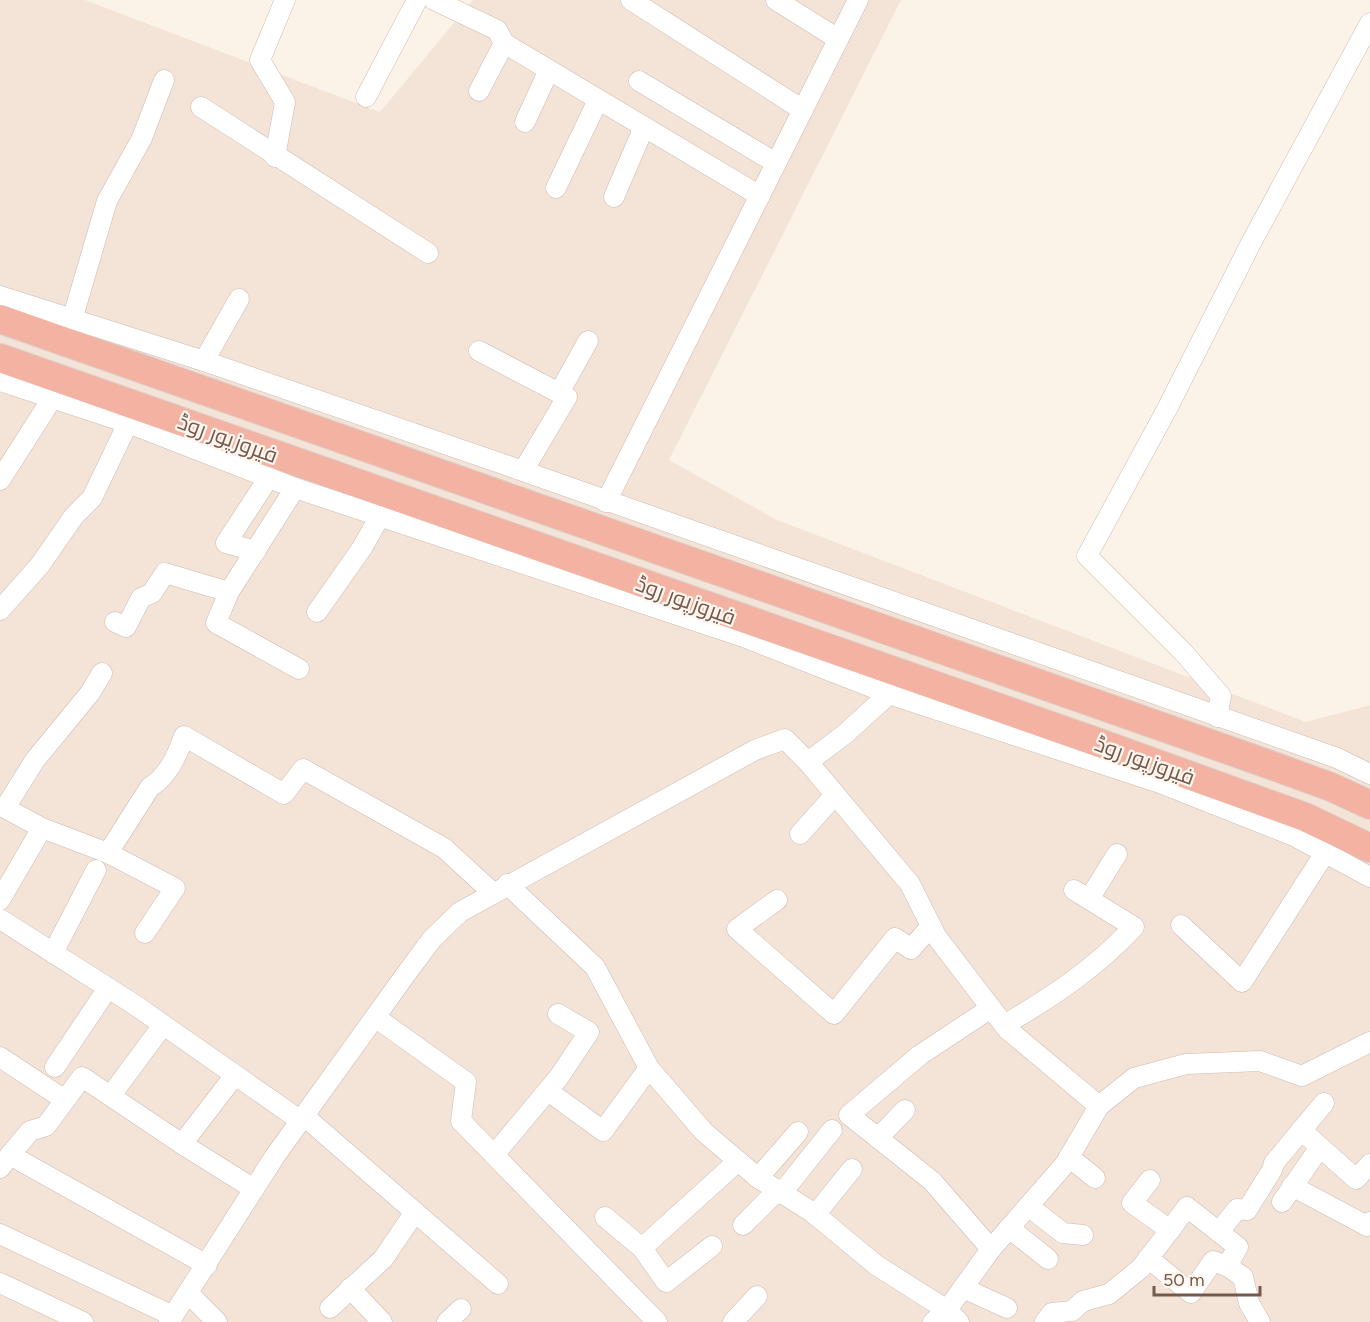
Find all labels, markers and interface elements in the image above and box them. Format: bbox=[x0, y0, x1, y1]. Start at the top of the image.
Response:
street label: فیروزپور روڈ bbox=[174, 408, 281, 470]
street label: فیروزپور روڈ bbox=[632, 570, 739, 632]
street label: فیروزپور روڈ bbox=[1091, 730, 1198, 792]
scale bar bbox=[1154, 1259, 1260, 1297]
text: 50 m bbox=[1163, 1269, 1205, 1291]

